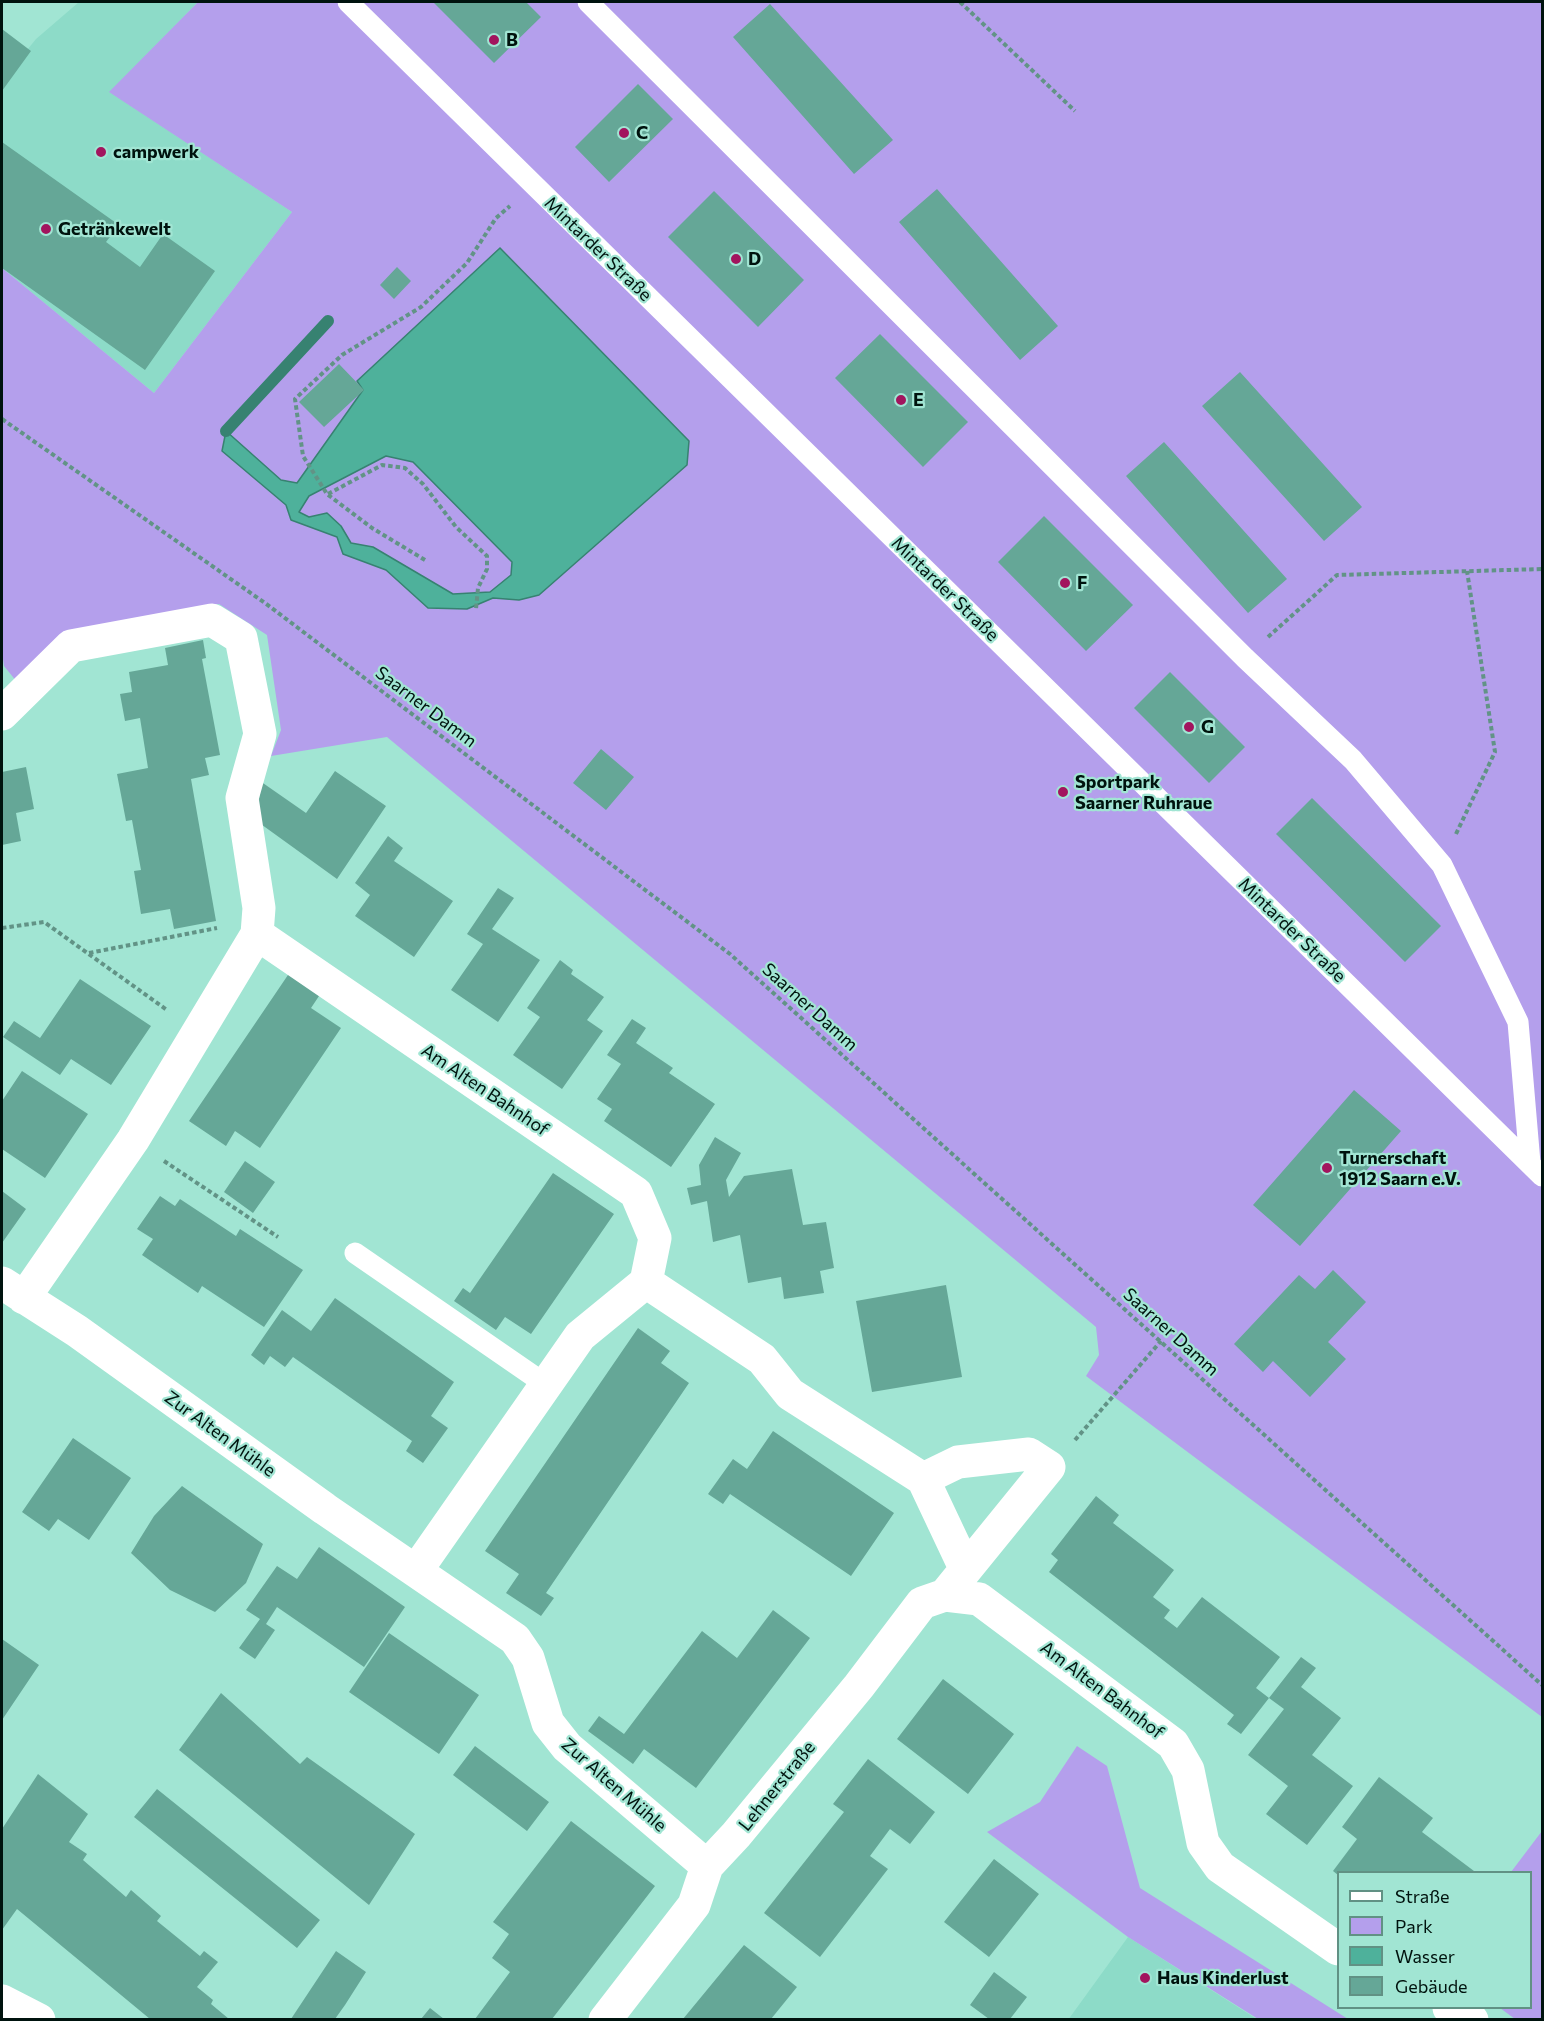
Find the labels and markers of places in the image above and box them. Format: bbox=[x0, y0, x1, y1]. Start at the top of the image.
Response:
place label: B bbox=[506, 29, 518, 51]
marker: B bbox=[487, 33, 501, 47]
place label: C bbox=[636, 122, 648, 144]
marker: C bbox=[617, 126, 631, 140]
place label: campwerk bbox=[113, 141, 199, 163]
marker: campwerk bbox=[94, 145, 108, 159]
place label: Getränkewelt bbox=[58, 218, 171, 240]
marker: Getränkewelt bbox=[39, 222, 53, 236]
place label: D bbox=[748, 248, 761, 270]
marker: D bbox=[729, 252, 743, 266]
place label: E bbox=[913, 389, 924, 411]
marker: E bbox=[894, 393, 908, 407]
place label: F bbox=[1077, 572, 1087, 594]
marker: F bbox=[1058, 576, 1072, 590]
place label: G bbox=[1201, 716, 1214, 738]
marker: G bbox=[1182, 720, 1196, 734]
place label: Sportpark Saarner Ruhraue bbox=[1075, 771, 1212, 814]
marker: Sportpark Saarner Ruhraue bbox=[1056, 785, 1070, 799]
place label: Turnerschaft 1912 Saarn e.V. bbox=[1339, 1147, 1461, 1190]
marker: Turnerschaft 1912 Saarn e.V. bbox=[1320, 1161, 1334, 1175]
place label: Haus Kinderlust bbox=[1157, 1967, 1289, 1989]
marker: Haus Kinderlust bbox=[1138, 1971, 1152, 1985]

